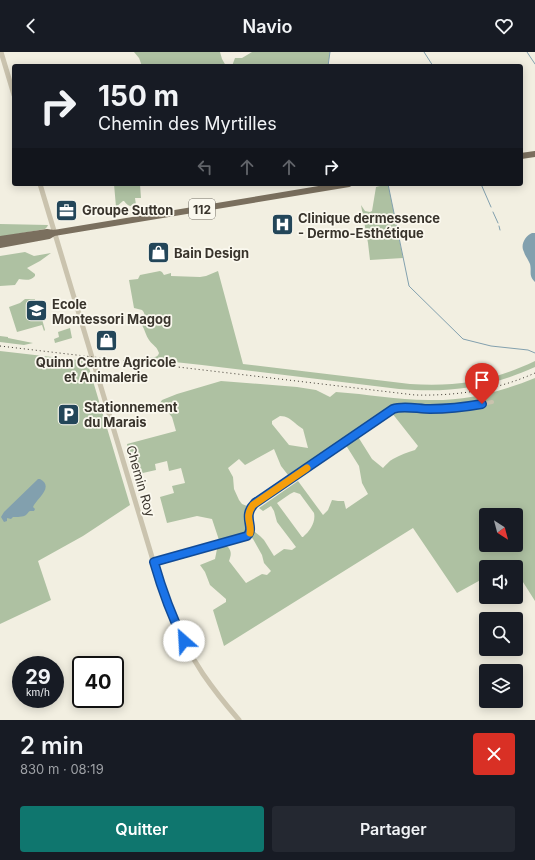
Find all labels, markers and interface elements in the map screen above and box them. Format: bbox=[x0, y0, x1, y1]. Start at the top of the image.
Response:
icon: back bbox=[20, 15, 42, 37]
icon: heart bbox=[493, 15, 515, 37]
text: Navio bbox=[243, 16, 292, 37]
text: 150 m bbox=[98, 79, 179, 113]
icon: right bbox=[32, 80, 84, 132]
text: Chemin des Myrtilles bbox=[98, 113, 277, 134]
icon: left bbox=[194, 156, 216, 178]
icon: ahead bbox=[236, 156, 258, 178]
icon: ahead bbox=[278, 156, 300, 178]
icon: right bbox=[320, 156, 342, 178]
office icon: Groupe Sutton bbox=[53, 197, 79, 223]
road number: 112 bbox=[189, 199, 215, 219]
place label: Groupe Sutton bbox=[82, 202, 173, 218]
place label: Clinique dermessence - Dermo-Esthétique bbox=[298, 210, 440, 241]
hospital icon: Clinique dermessence - Dermo-Esthétique bbox=[270, 212, 296, 238]
shop icon: Bain Design bbox=[145, 240, 171, 266]
place label: Bain Design bbox=[174, 245, 249, 261]
place label: Ecole Montessori Magog bbox=[52, 296, 171, 327]
school or university icon: Ecole Montessori Magog bbox=[23, 298, 49, 324]
shop icon: Quinn Centre Agricole et Animalerie bbox=[93, 327, 119, 353]
place label: Quinn Centre Agricole et Animalerie bbox=[36, 354, 176, 385]
pin bbox=[465, 363, 499, 404]
icon: arrive bbox=[471, 369, 493, 391]
place label: Stationnement du Marais bbox=[84, 399, 178, 430]
parking icon: Stationnement du Marais bbox=[55, 401, 81, 427]
street label: Chemin Roy bbox=[123, 443, 159, 519]
north arrow bbox=[479, 508, 523, 552]
map controls bbox=[479, 508, 523, 708]
button: sound bbox=[479, 560, 523, 604]
button: search bbox=[479, 612, 523, 656]
position arrow bbox=[163, 620, 205, 662]
speed limit sign: 40 bbox=[72, 656, 124, 708]
button: layers bbox=[479, 664, 523, 708]
text: 29 bbox=[25, 665, 51, 689]
text: km/h bbox=[26, 686, 50, 698]
text: 2 min bbox=[20, 731, 84, 760]
button: close bbox=[473, 733, 515, 775]
text: 830 m · 08:19 bbox=[20, 761, 104, 777]
button: Quitter bbox=[20, 806, 264, 852]
button: Partager bbox=[272, 806, 515, 852]

